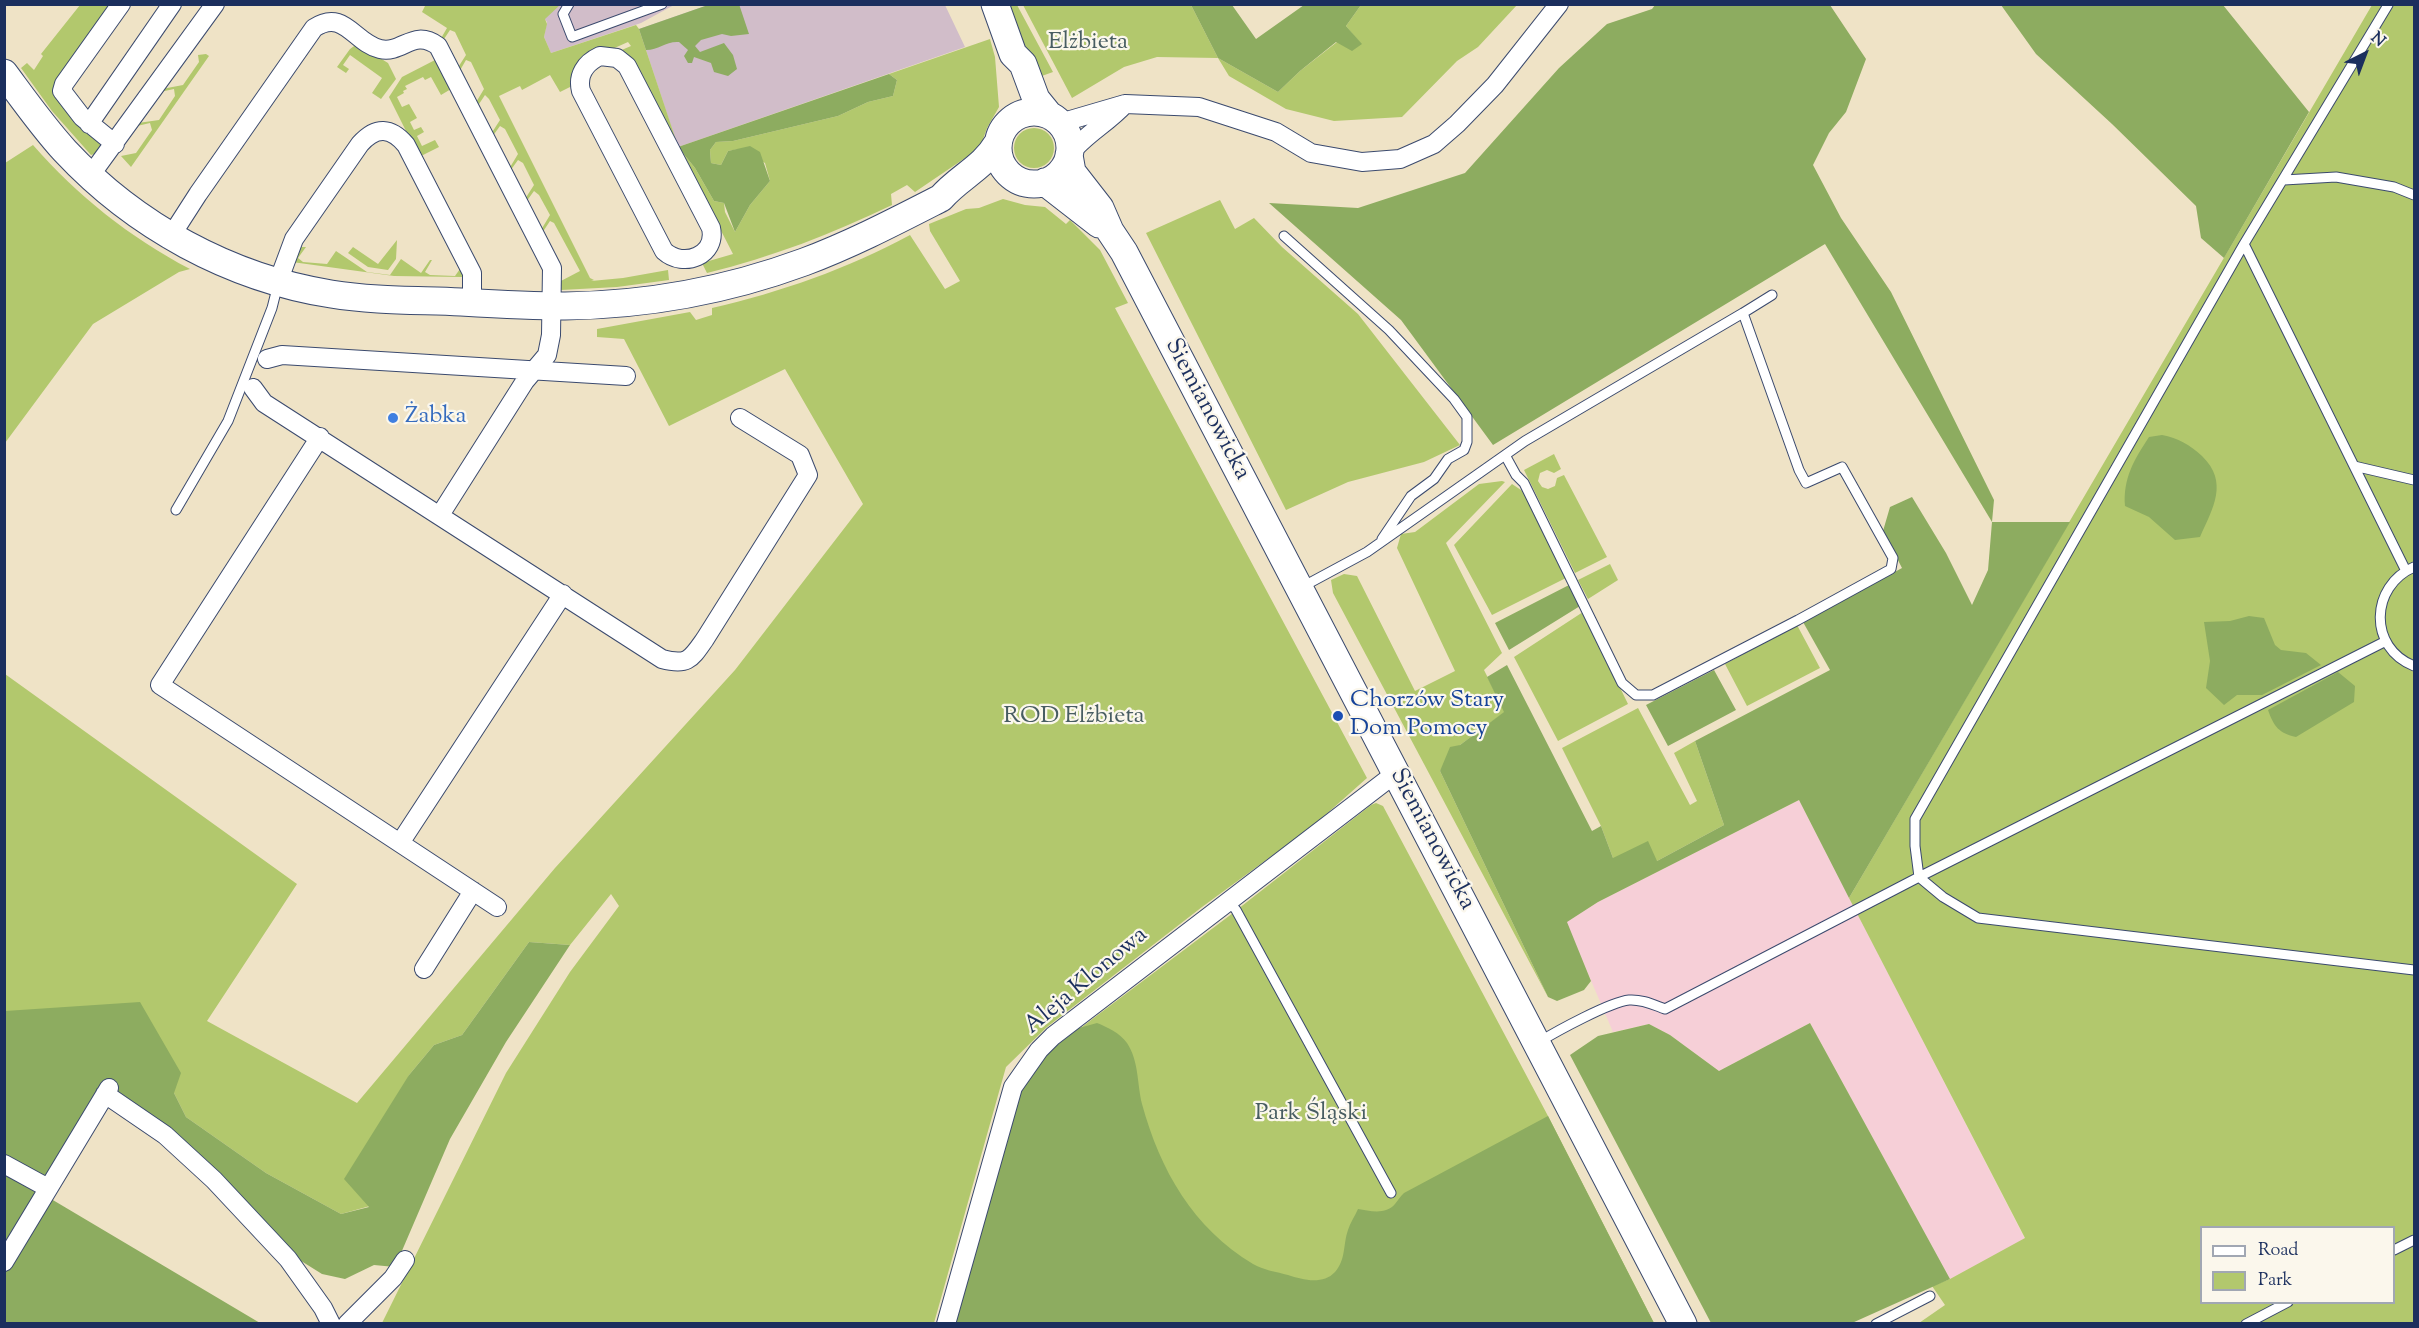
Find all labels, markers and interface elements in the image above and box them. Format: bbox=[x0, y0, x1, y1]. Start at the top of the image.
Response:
north arrow bbox=[2335, 24, 2395, 84]
text: N bbox=[2365, 27, 2390, 53]
park label: Elżbieta bbox=[1048, 30, 1128, 58]
street label: Siemianowicka bbox=[1157, 334, 1255, 486]
place label: Żabka bbox=[405, 404, 466, 432]
marker: Żabka bbox=[386, 411, 400, 425]
place label: Chorzów Stary Dom Pomocy bbox=[1350, 688, 1504, 744]
park label: ROD Elżbieta bbox=[1003, 704, 1145, 732]
marker: Chorzów Stary Dom Pomocy bbox=[1331, 709, 1345, 723]
street label: Siemianowicka bbox=[1382, 764, 1480, 916]
street label: Aleja Klonowa bbox=[1019, 922, 1155, 1042]
park label: Park Śląski bbox=[1255, 1101, 1367, 1129]
legend bbox=[2200, 1226, 2395, 1304]
text: Road bbox=[2258, 1238, 2298, 1264]
text: Park bbox=[2258, 1268, 2292, 1294]

